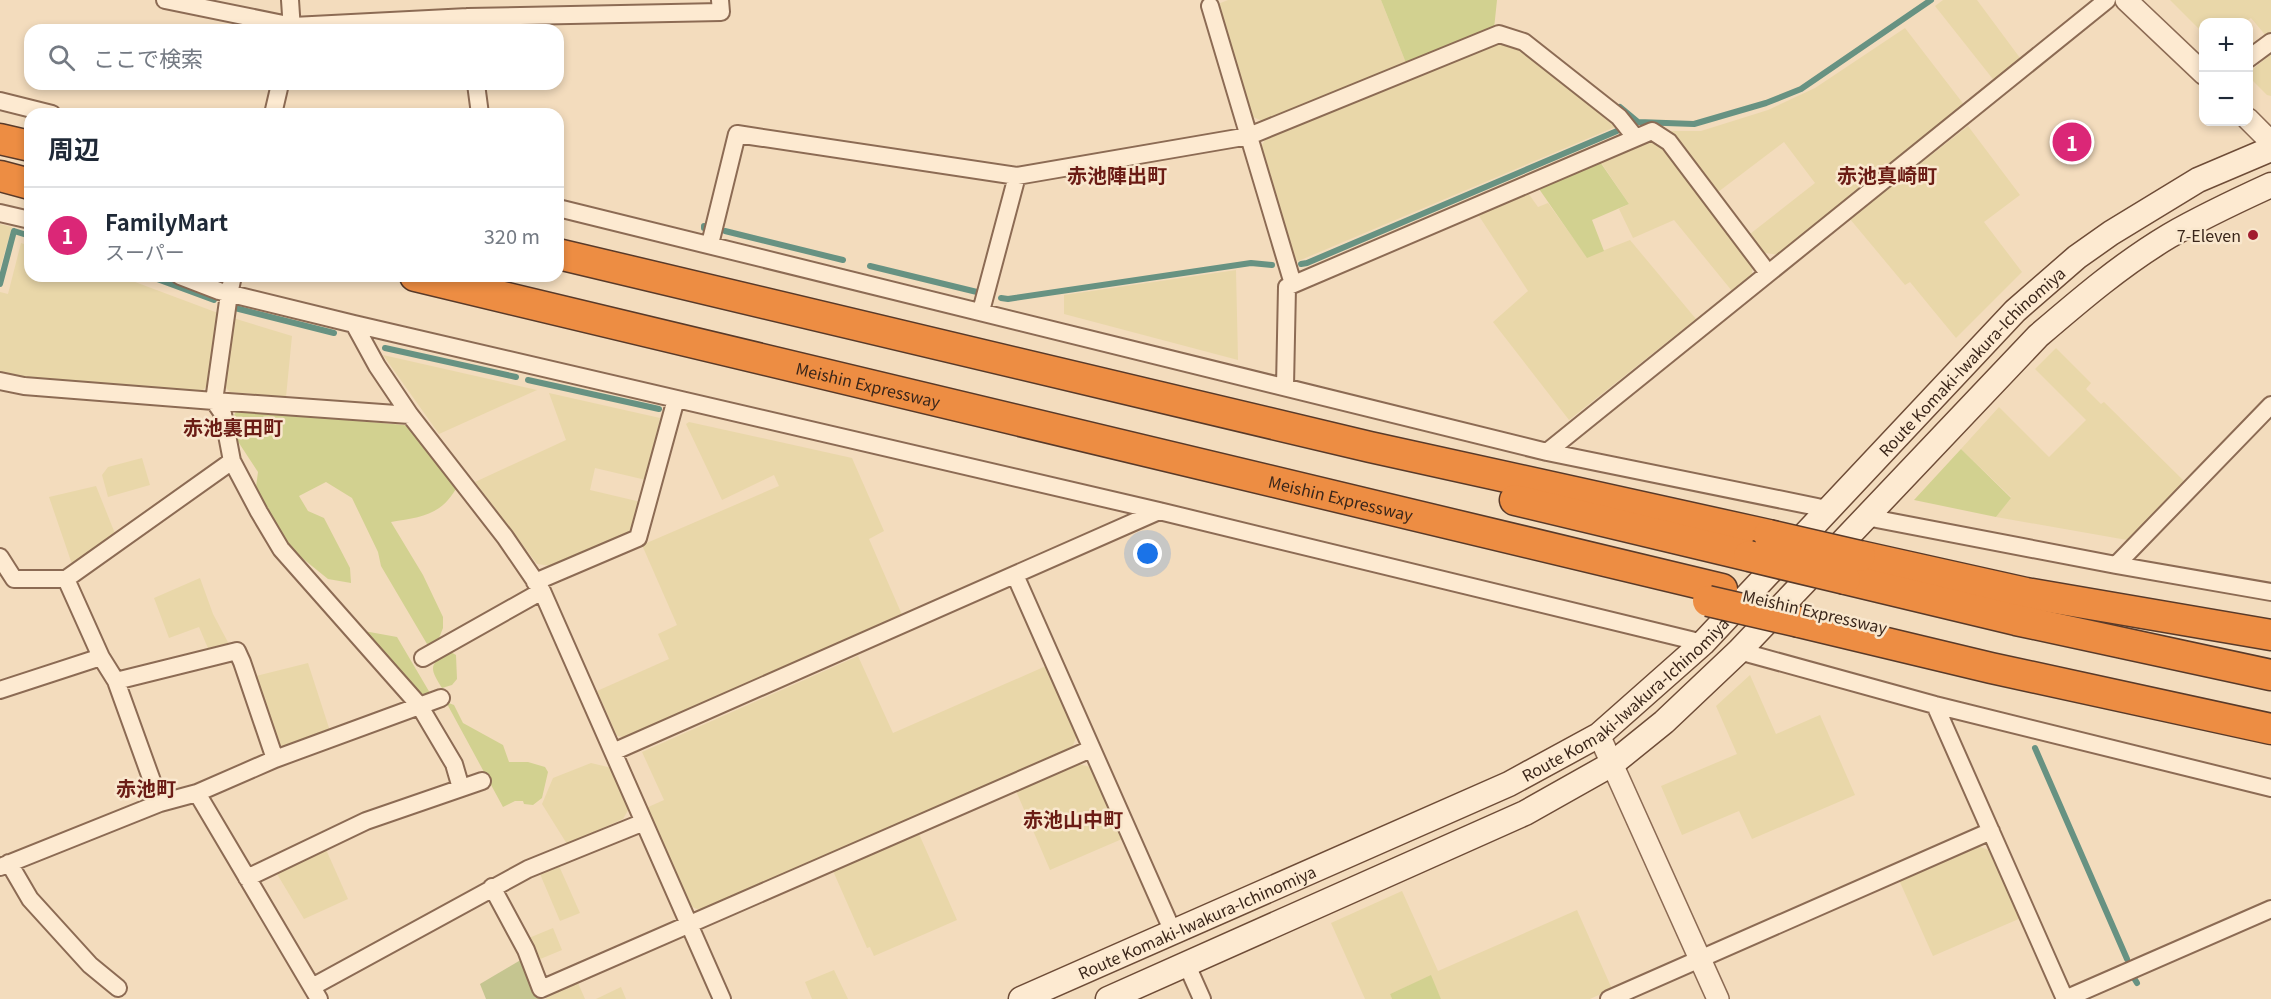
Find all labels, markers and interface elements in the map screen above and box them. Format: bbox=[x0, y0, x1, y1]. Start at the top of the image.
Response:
map controls bbox=[2199, 18, 2253, 126]
button: + bbox=[2199, 18, 2253, 72]
search box bbox=[24, 24, 564, 90]
icon: search bbox=[45, 41, 78, 74]
text: ここで検索 bbox=[93, 41, 203, 73]
button: − bbox=[2199, 72, 2253, 126]
pin: 1 bbox=[2052, 120, 2092, 164]
text: 周辺 bbox=[48, 129, 100, 166]
district label: 赤池陣出町 bbox=[1067, 160, 1167, 189]
district label: 赤池真崎町 bbox=[1837, 160, 1937, 189]
text: FamilyMart bbox=[105, 205, 228, 237]
text: 1 bbox=[62, 221, 73, 250]
text: 320 m bbox=[484, 221, 540, 250]
place label: 7-Eleven bbox=[2177, 223, 2241, 247]
marker: 7-Eleven bbox=[2246, 228, 2260, 242]
text: スーパー bbox=[105, 237, 185, 266]
street label: Route Komaki-Iwakura-Ichinomiya bbox=[1873, 261, 2070, 461]
street label: Meishin Expressway bbox=[794, 356, 943, 414]
district label: 赤池裏田町 bbox=[183, 412, 283, 441]
street label: Meishin Expressway bbox=[1266, 469, 1416, 527]
your location bbox=[1133, 539, 1162, 568]
street label: Meishin Expressway bbox=[1740, 583, 1890, 639]
street label: Route Komaki-Iwakura-Ichinomiya bbox=[1517, 611, 1734, 787]
district label: 赤池町 bbox=[116, 773, 176, 802]
district label: 赤池山中町 bbox=[1023, 804, 1123, 833]
street label: Route Komaki-Iwakura-Ichinomiya bbox=[1074, 859, 1319, 985]

